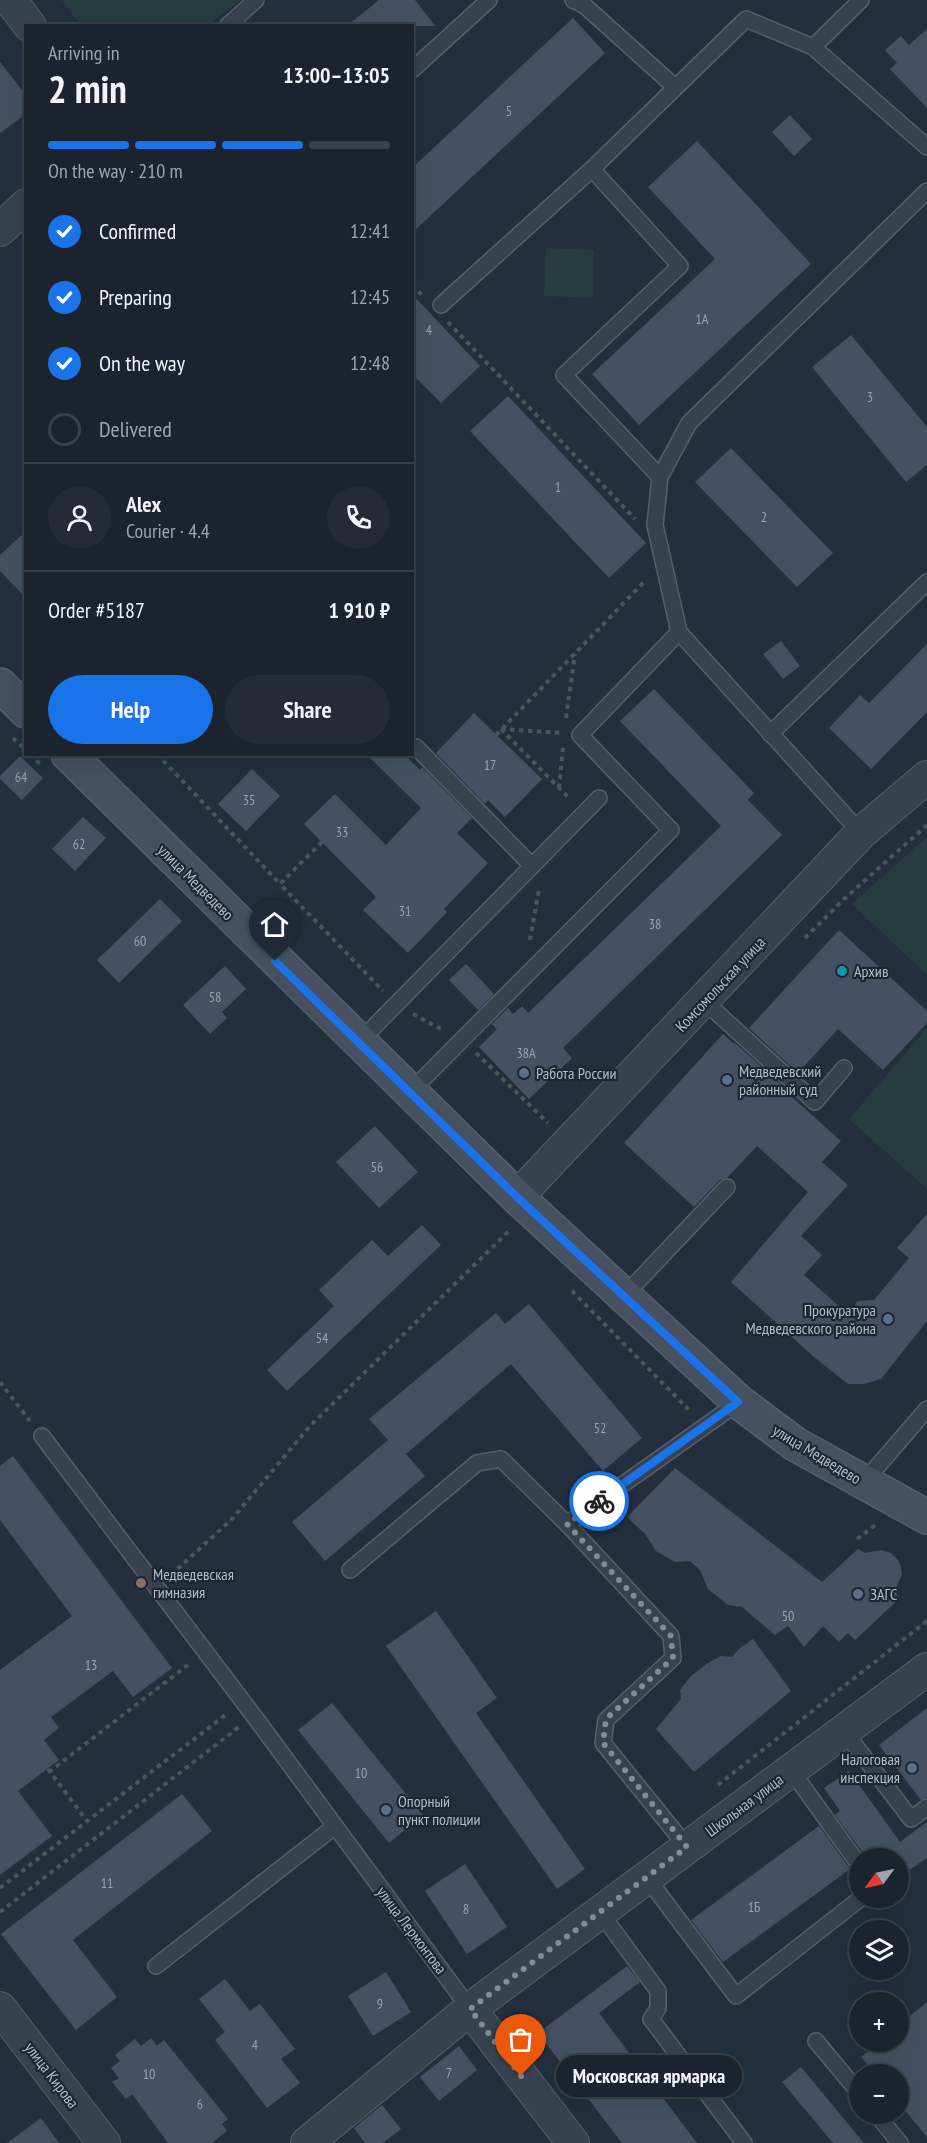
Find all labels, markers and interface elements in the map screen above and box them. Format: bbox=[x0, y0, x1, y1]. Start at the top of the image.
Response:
text: Arriving in bbox=[48, 40, 120, 66]
text: 13:00–13:05 bbox=[283, 61, 390, 89]
text: 2 min bbox=[48, 63, 127, 114]
house number: 5 bbox=[506, 102, 512, 120]
text: On the way · 210 m bbox=[48, 158, 183, 184]
icon: check bbox=[48, 215, 81, 248]
text: Confirmed bbox=[99, 217, 176, 245]
text: 12:41 bbox=[350, 218, 390, 244]
icon: check bbox=[48, 281, 81, 314]
text: Preparing bbox=[99, 283, 172, 311]
text: 12:45 bbox=[350, 284, 390, 310]
house number: 1А bbox=[696, 310, 709, 328]
house number: 4 bbox=[426, 321, 433, 339]
icon: check bbox=[48, 347, 81, 380]
text: On the way bbox=[99, 349, 185, 377]
text: 12:48 bbox=[350, 350, 390, 376]
house number: 3 bbox=[867, 388, 873, 406]
text: Delivered bbox=[99, 415, 172, 443]
house number: 1 bbox=[555, 478, 561, 496]
button: person bbox=[48, 486, 111, 549]
button: phone bbox=[327, 486, 390, 549]
text: Alex bbox=[126, 490, 161, 518]
house number: 2 bbox=[761, 508, 767, 526]
text: Courier · 4.4 bbox=[126, 518, 210, 544]
text: Order #5187 bbox=[48, 596, 145, 624]
text: 1 910 ₽ bbox=[328, 596, 390, 624]
button: Help bbox=[48, 675, 213, 744]
button: Share bbox=[225, 675, 390, 744]
house number: 17 bbox=[484, 756, 496, 774]
house number: 64 bbox=[15, 768, 28, 786]
house number: 35 bbox=[243, 791, 255, 809]
house number: 33 bbox=[336, 823, 348, 841]
house number: 62 bbox=[73, 835, 85, 853]
street label: улица Медведево bbox=[154, 840, 238, 924]
pin bbox=[249, 899, 300, 961]
house number: 31 bbox=[399, 902, 411, 920]
icon: home bbox=[258, 908, 291, 941]
house number: 38 bbox=[649, 915, 661, 933]
house number: 60 bbox=[134, 932, 146, 950]
street label: Комсомольская улица bbox=[671, 932, 769, 1036]
place label: Архив bbox=[854, 961, 888, 981]
marker: Архив bbox=[835, 964, 849, 978]
house number: 58 bbox=[209, 988, 221, 1006]
house number: 38А bbox=[516, 1044, 536, 1062]
place label: Медведевский районный суд bbox=[739, 1061, 821, 1099]
place label: Работа России bbox=[536, 1063, 617, 1083]
marker: Работа России bbox=[517, 1066, 531, 1080]
marker: Медведевский районный суд bbox=[720, 1073, 734, 1087]
house number: 56 bbox=[371, 1158, 383, 1176]
place label: Прокуратура Медведевского района bbox=[745, 1300, 876, 1338]
marker: Прокуратура Медведевского района bbox=[881, 1312, 895, 1326]
house number: 54 bbox=[316, 1329, 329, 1347]
house number: 52 bbox=[594, 1419, 606, 1437]
street label: улица Медведево bbox=[769, 1420, 865, 1488]
courier bbox=[569, 1471, 629, 1531]
icon: bike bbox=[583, 1485, 616, 1518]
place label: Медведевская гимназия bbox=[153, 1564, 234, 1602]
marker: Медведевская гимназия bbox=[134, 1576, 148, 1590]
place label: ЗАГС bbox=[870, 1584, 897, 1604]
marker: ЗАГС bbox=[851, 1587, 865, 1601]
house number: 50 bbox=[782, 1607, 794, 1625]
house number: 13 bbox=[85, 1656, 97, 1674]
place label: Налоговая инспекция bbox=[840, 1749, 900, 1787]
marker: Налоговая инспекция bbox=[905, 1761, 919, 1775]
house number: 10 bbox=[355, 1764, 367, 1782]
street label: Школьная улица bbox=[701, 1769, 787, 1841]
place label: Опорный пункт полиции bbox=[398, 1791, 481, 1829]
marker: Опорный пункт полиции bbox=[379, 1803, 393, 1817]
north arrow bbox=[849, 1848, 909, 1908]
map controls bbox=[849, 1848, 909, 2124]
house number: 11 bbox=[101, 1874, 113, 1892]
street label: улица Лермонтова bbox=[373, 1882, 451, 1978]
house number: 1Б bbox=[748, 1898, 760, 1916]
house number: 8 bbox=[463, 1900, 469, 1918]
button: layers bbox=[849, 1920, 909, 1980]
button: + bbox=[849, 1992, 909, 2052]
house number: 9 bbox=[377, 1995, 383, 2013]
pin bbox=[495, 2014, 546, 2076]
icon: bag bbox=[504, 2023, 537, 2056]
house number: 4 bbox=[252, 2036, 259, 2054]
street label: улица Кирова bbox=[21, 2038, 83, 2112]
callout: Московская ярмарка bbox=[557, 2055, 743, 2097]
text: Московская ярмарка bbox=[573, 2063, 725, 2089]
house number: 7 bbox=[446, 2064, 452, 2082]
button: − bbox=[849, 2064, 909, 2124]
house number: 10 bbox=[143, 2065, 155, 2083]
house number: 6 bbox=[197, 2095, 203, 2113]

